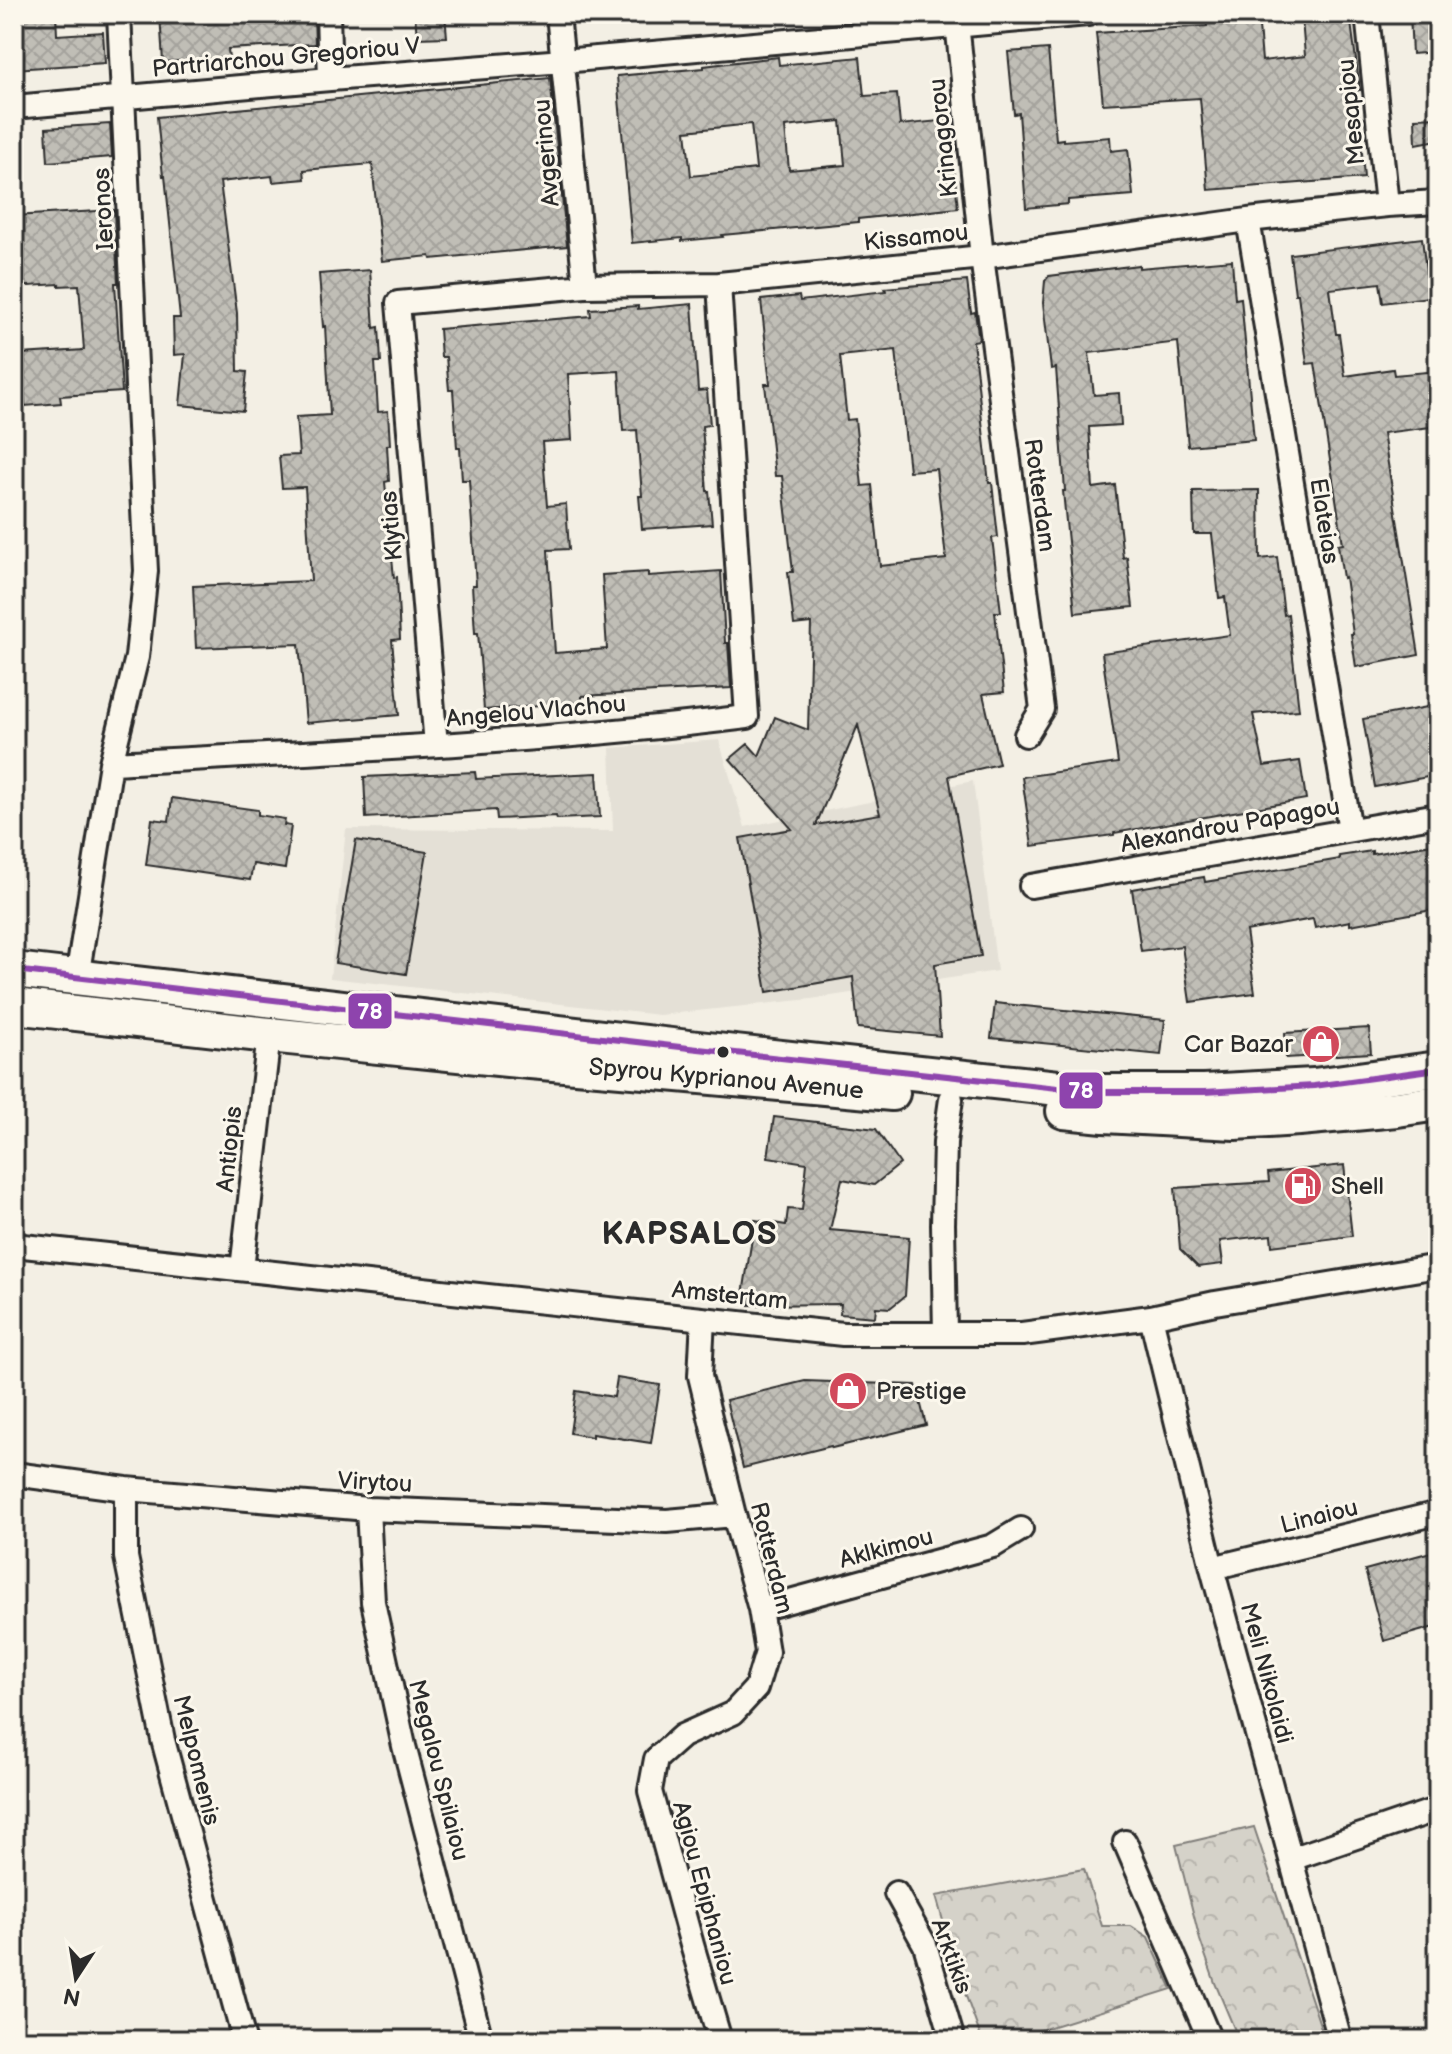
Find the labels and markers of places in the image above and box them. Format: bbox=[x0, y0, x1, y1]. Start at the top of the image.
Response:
shop icon: Car Bazar bbox=[1300, 1023, 1342, 1065]
place label: Car Bazar bbox=[1184, 1030, 1293, 1059]
unlabelled marker bbox=[715, 1044, 731, 1060]
fuel station icon: Shell bbox=[1282, 1165, 1324, 1207]
place label: Shell bbox=[1331, 1172, 1384, 1201]
shop icon: Prestige bbox=[827, 1370, 869, 1412]
place label: Prestige bbox=[876, 1377, 967, 1406]

